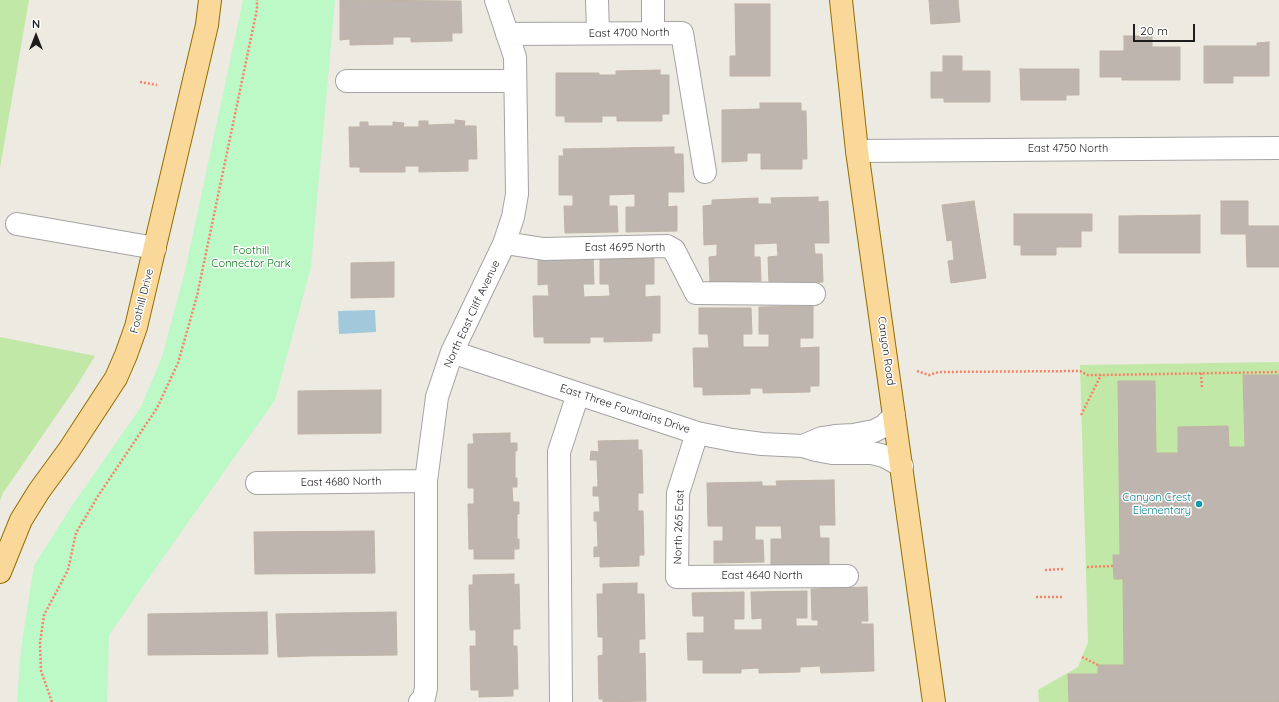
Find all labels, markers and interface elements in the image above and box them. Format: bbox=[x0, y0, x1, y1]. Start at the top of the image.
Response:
north arrow bbox=[16, 16, 56, 56]
scale bar bbox=[1135, 16, 1197, 42]
text: N bbox=[32, 17, 40, 31]
text: 20 m bbox=[1140, 23, 1168, 38]
street label: East 4700 North bbox=[588, 26, 670, 40]
street label: East 4750 North bbox=[1028, 142, 1108, 156]
street label: East 4695 North bbox=[585, 241, 665, 255]
park label: Foothill Connector Park bbox=[211, 244, 291, 270]
street label: North East Cliff Avenue bbox=[441, 258, 503, 370]
street label: Foothill Drive bbox=[128, 267, 156, 335]
street label: Canyon Road bbox=[875, 316, 897, 386]
street label: East Three Fountains Drive bbox=[558, 382, 692, 436]
street label: East 4680 North bbox=[300, 475, 382, 489]
street label: North 265 East bbox=[671, 489, 687, 565]
place label: Canyon Crest Elementary bbox=[1122, 491, 1191, 517]
marker: Canyon Crest Elementary bbox=[1194, 499, 1204, 509]
street label: East 4640 North bbox=[722, 569, 802, 583]

